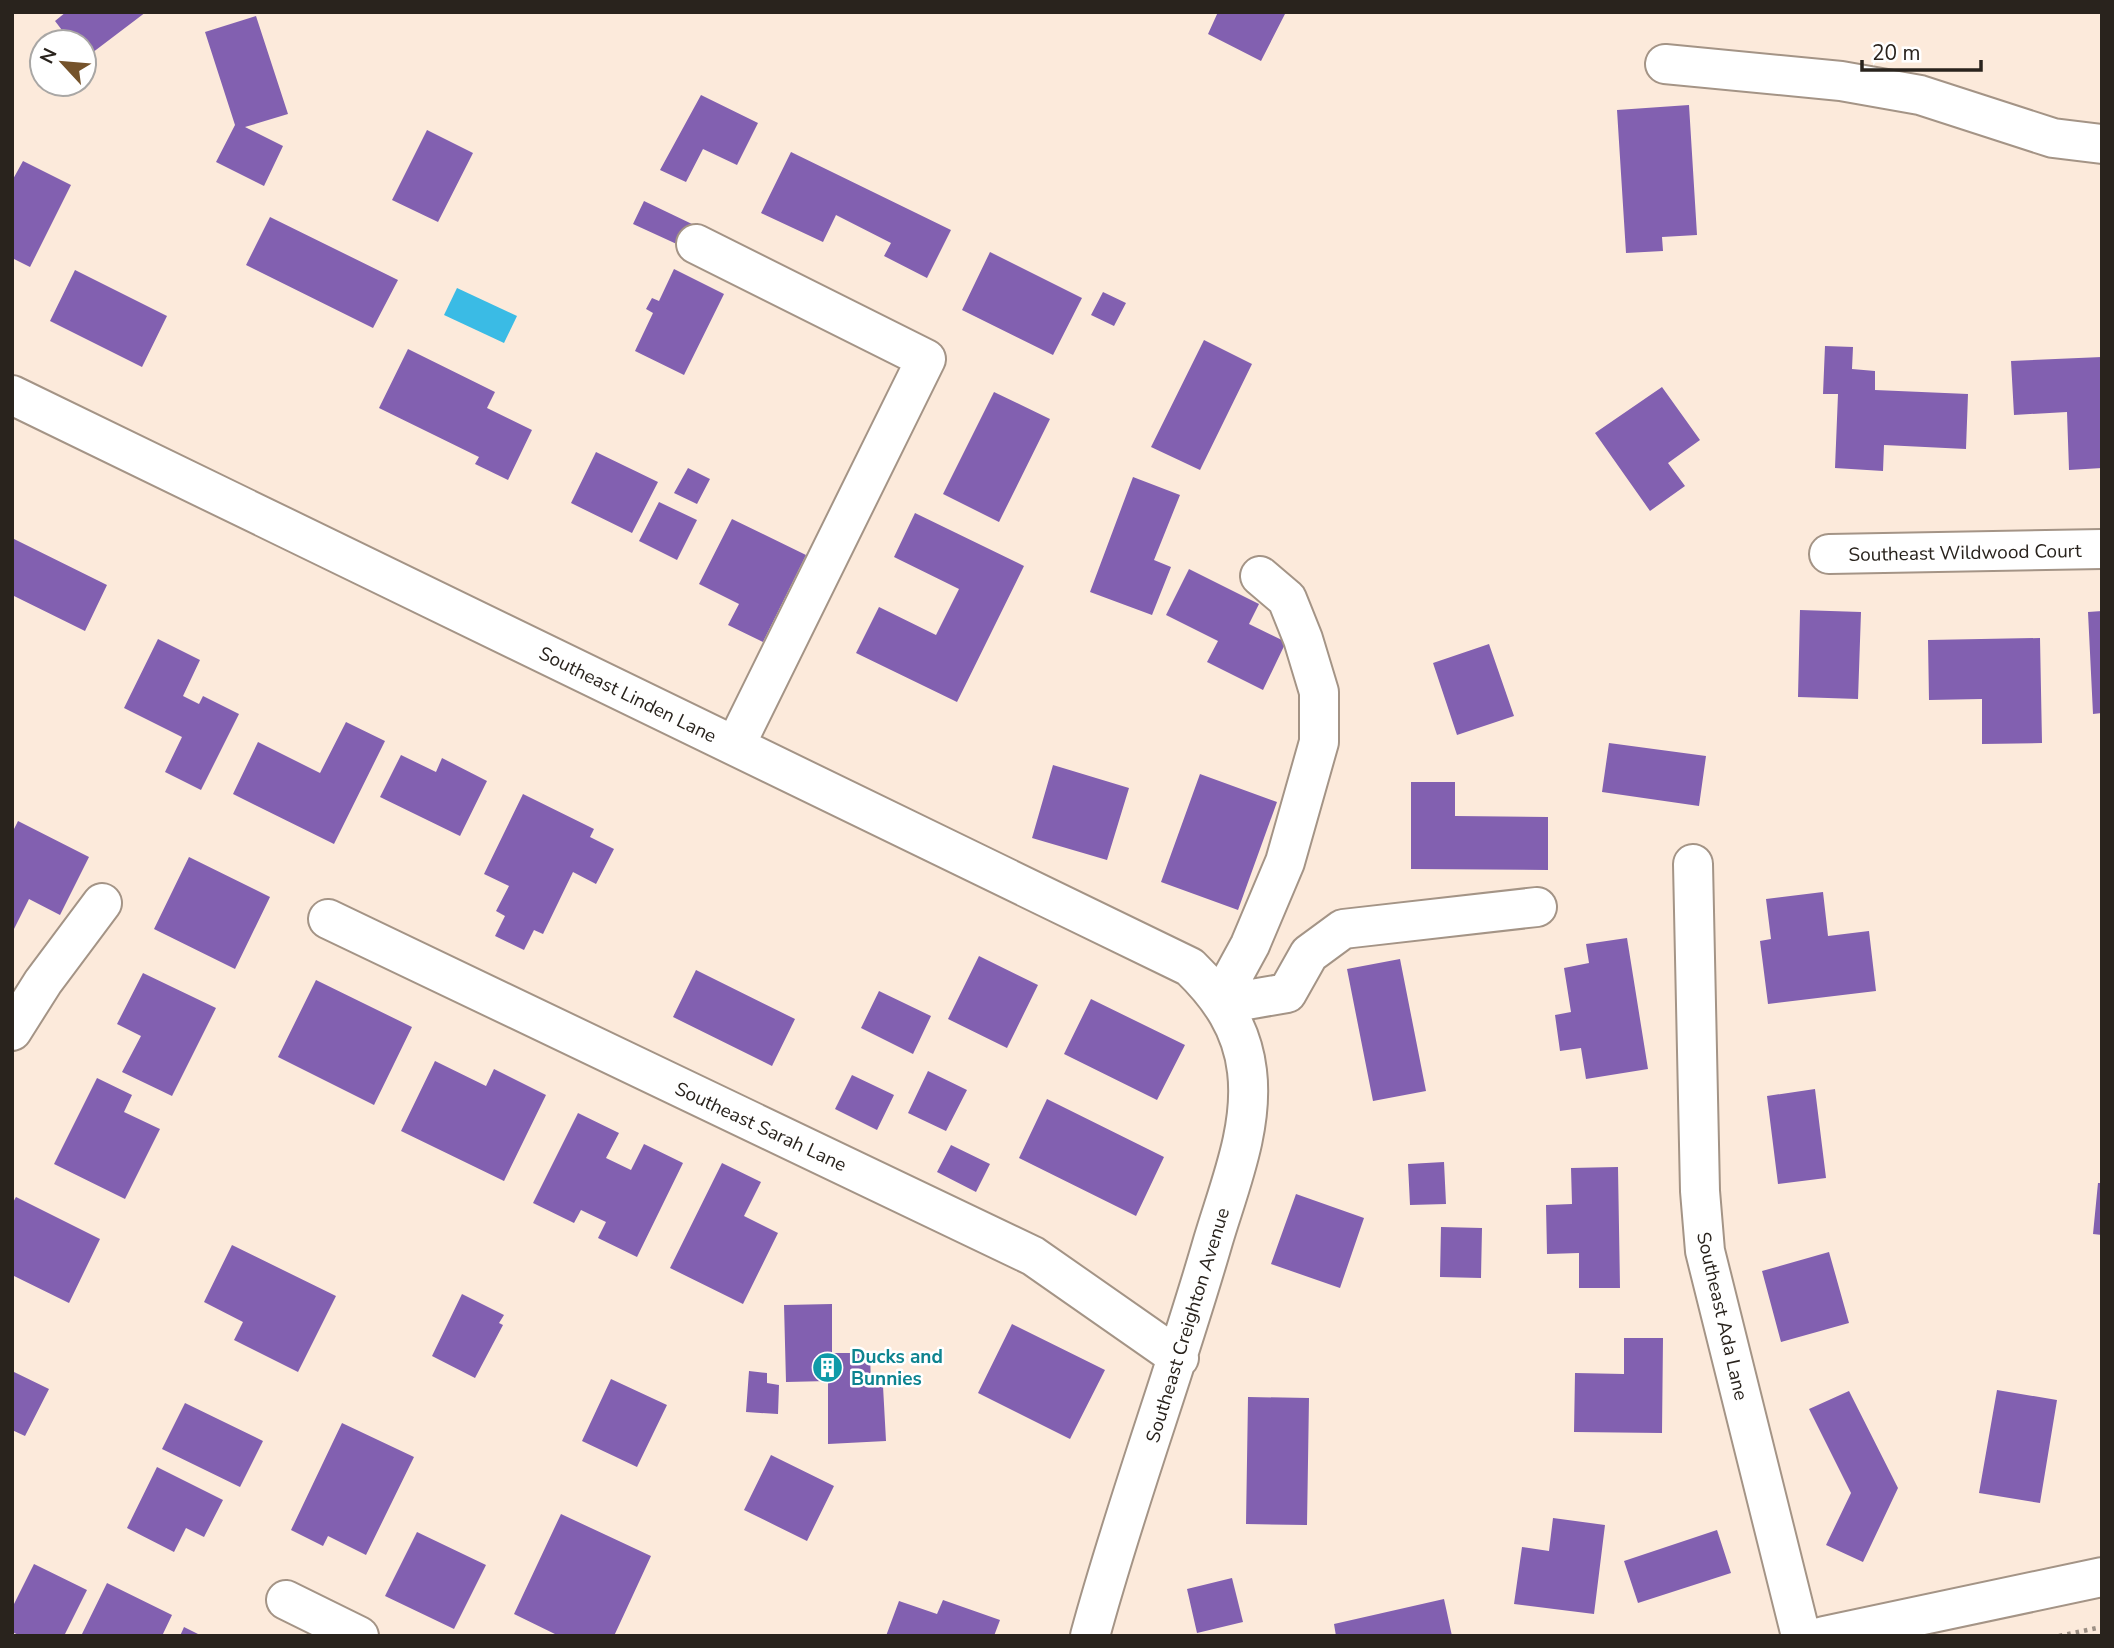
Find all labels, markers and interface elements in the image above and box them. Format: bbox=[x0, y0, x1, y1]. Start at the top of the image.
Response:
north arrow bbox=[28, 28, 98, 98]
scale bar bbox=[1862, 28, 1981, 72]
text: 20 m bbox=[1872, 39, 1921, 67]
text: N bbox=[34, 44, 63, 68]
street label: Southeast Wildwood Court bbox=[1848, 538, 2082, 568]
street label: Southeast Linden Lane bbox=[534, 641, 721, 749]
street label: Southeast Sarah Lane bbox=[671, 1076, 851, 1178]
street label: Southeast Creighton Avenue bbox=[1140, 1205, 1236, 1446]
street label: Southeast Ada Lane bbox=[1690, 1229, 1754, 1403]
place label: Ducks and Bunnies bbox=[851, 1344, 943, 1392]
building icon: Ducks and Bunnies bbox=[811, 1350, 845, 1384]

